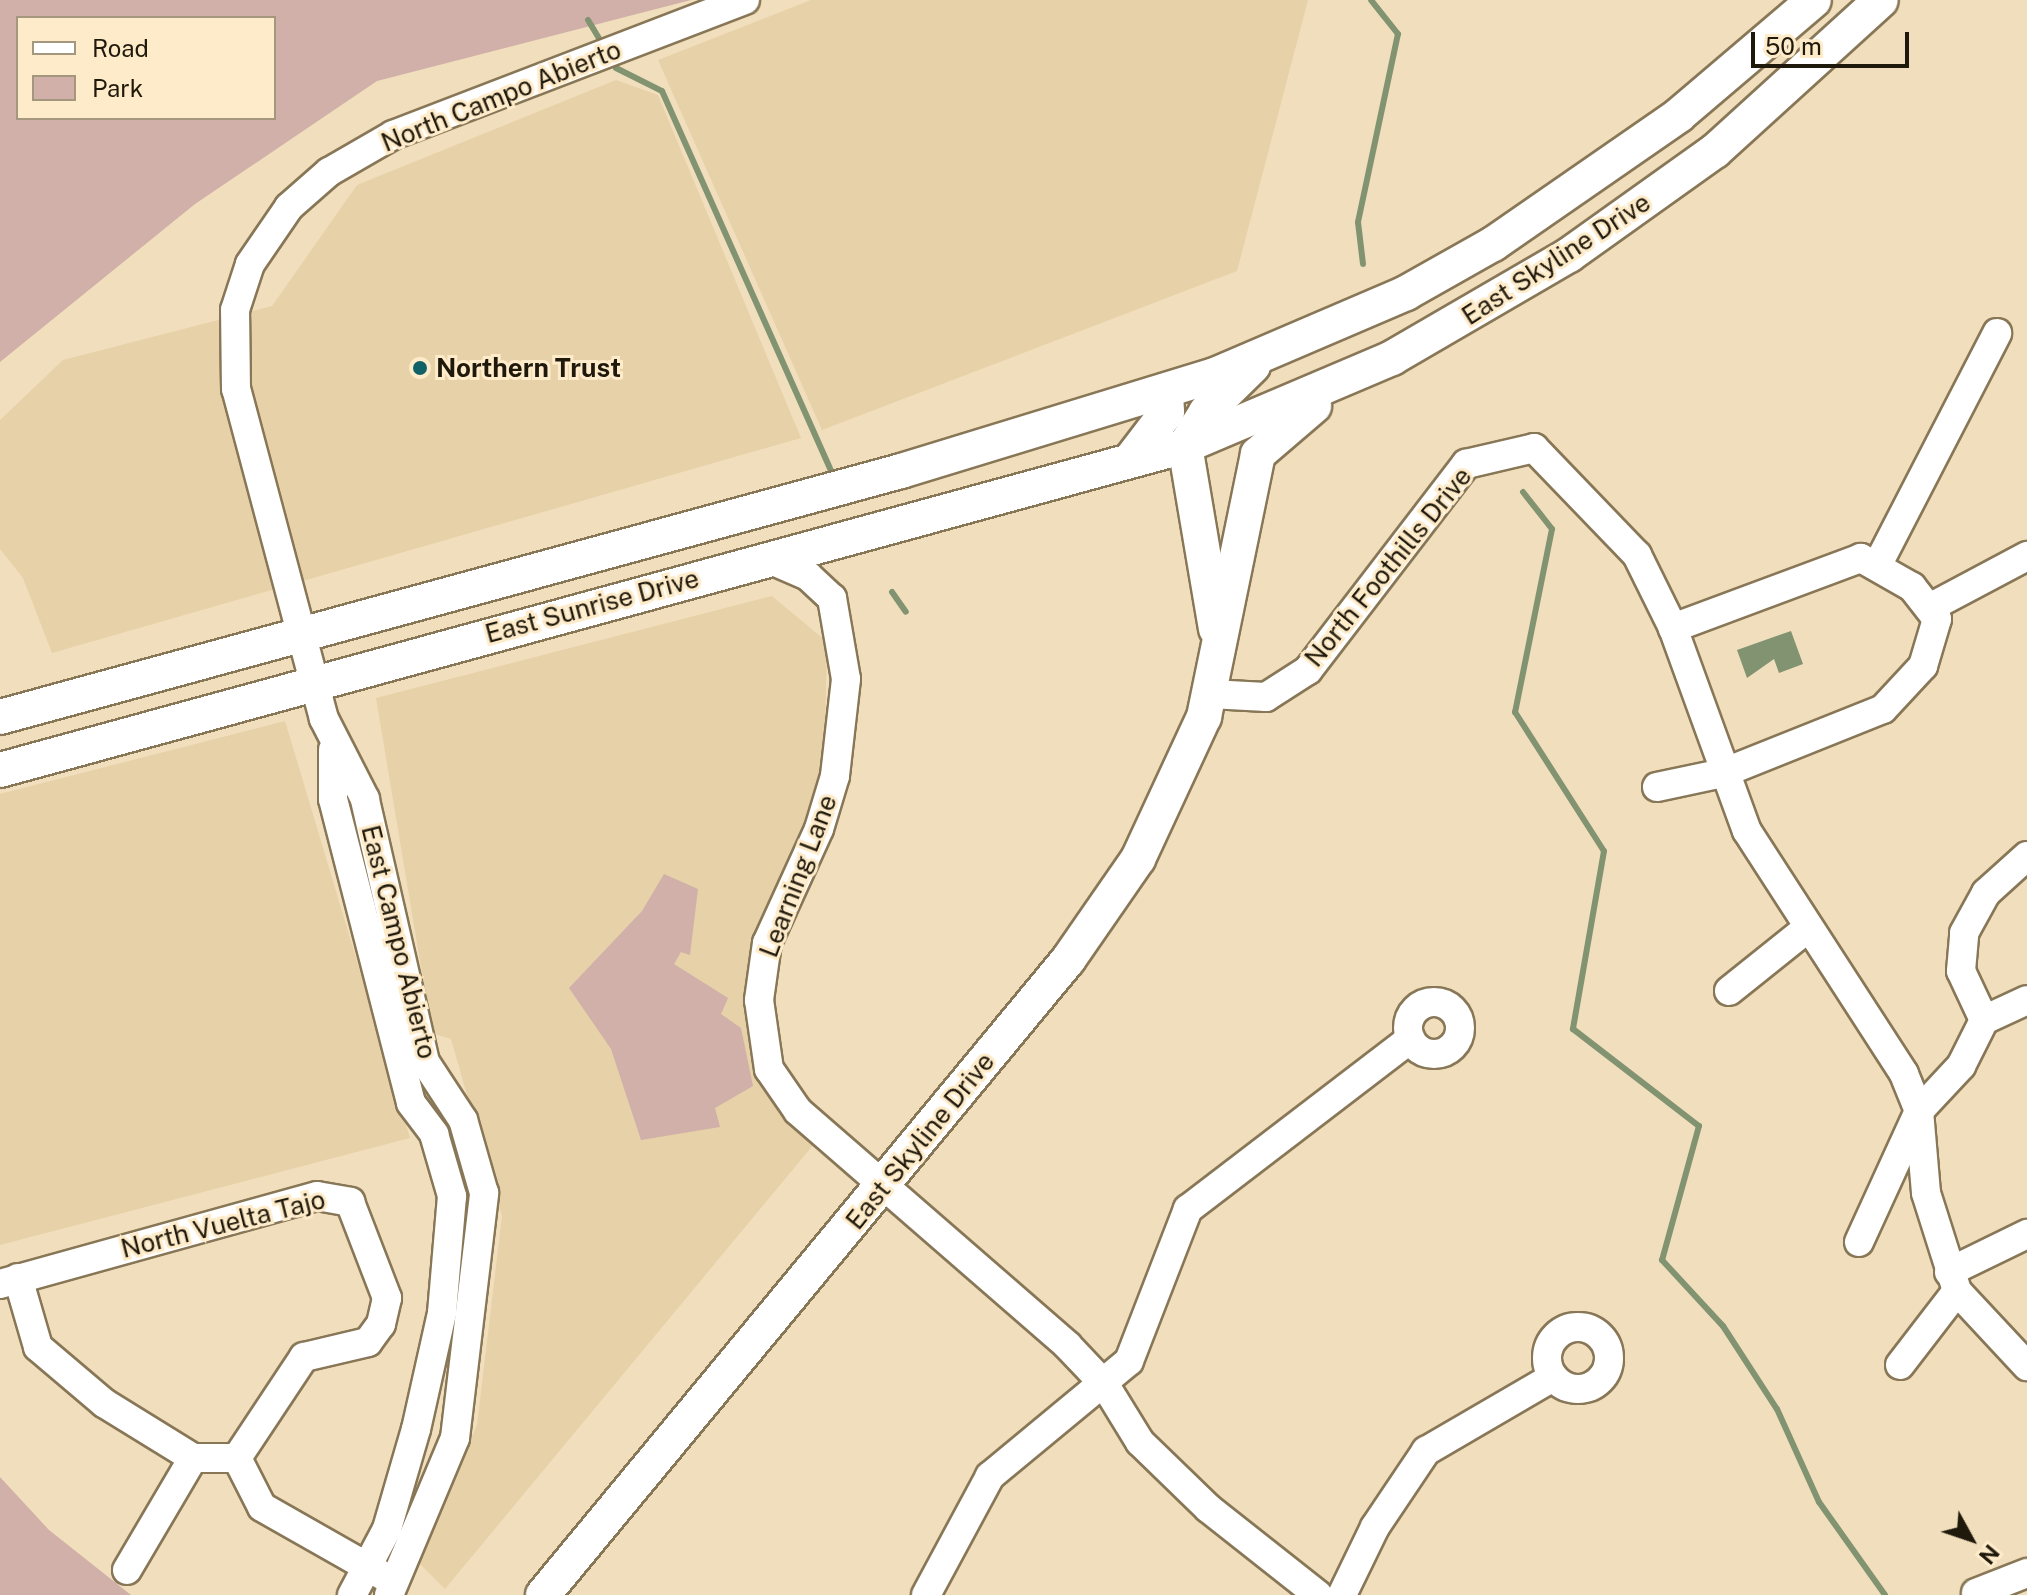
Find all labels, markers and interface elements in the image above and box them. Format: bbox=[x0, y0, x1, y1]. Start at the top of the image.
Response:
legend bbox=[16, 16, 276, 120]
scale bar bbox=[1755, 16, 1913, 66]
text: 50 m bbox=[1765, 32, 1822, 60]
text: Road bbox=[92, 34, 149, 62]
street label: North Campo Abierto bbox=[377, 34, 625, 158]
text: Park bbox=[92, 74, 143, 102]
street label: East Skyline Drive bbox=[1456, 186, 1656, 332]
place label: Northern Trust bbox=[436, 352, 621, 384]
marker: Northern Trust bbox=[411, 359, 429, 377]
street label: North Foothills Drive bbox=[1298, 461, 1478, 673]
street label: East Sunrise Drive bbox=[482, 562, 702, 650]
street label: Learning Lane bbox=[753, 790, 843, 962]
street label: East Campo Abierto bbox=[355, 822, 443, 1062]
street label: East Skyline Drive bbox=[839, 1046, 1001, 1236]
street label: North Vuelta Tajo bbox=[117, 1183, 329, 1265]
north arrow bbox=[1931, 1499, 2011, 1579]
text: N bbox=[1974, 1539, 2005, 1569]

